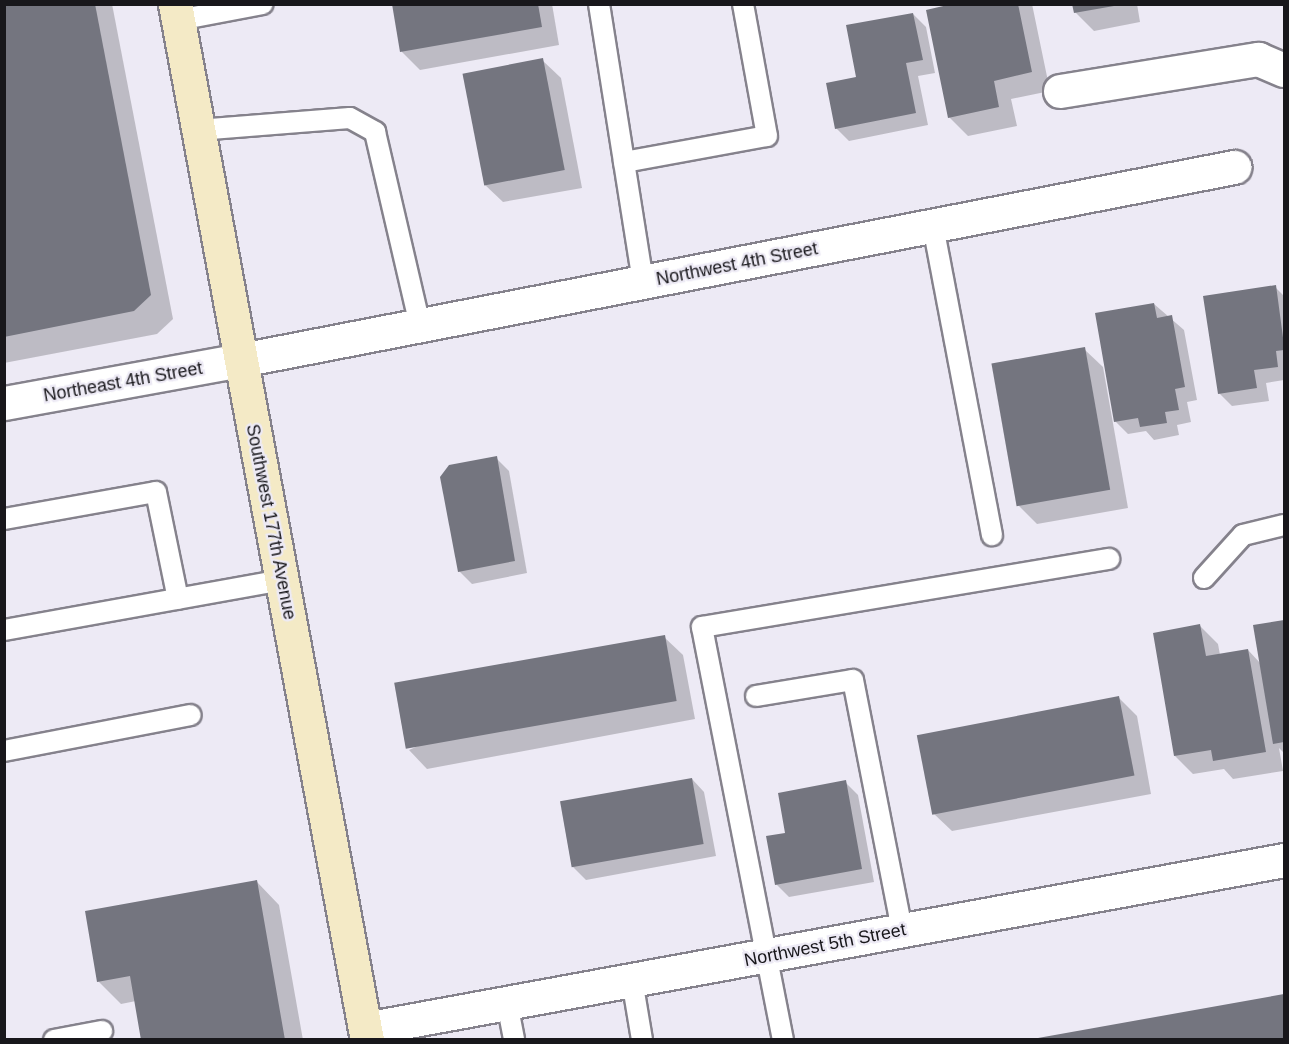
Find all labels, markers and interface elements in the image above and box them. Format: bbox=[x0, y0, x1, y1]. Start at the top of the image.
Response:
street label: Northwest 4th Street bbox=[654, 238, 820, 290]
street label: Northeast 4th Street bbox=[42, 357, 204, 407]
street label: Southwest 177th Avenue bbox=[241, 422, 301, 622]
street label: Northwest 5th Street bbox=[742, 919, 908, 971]

